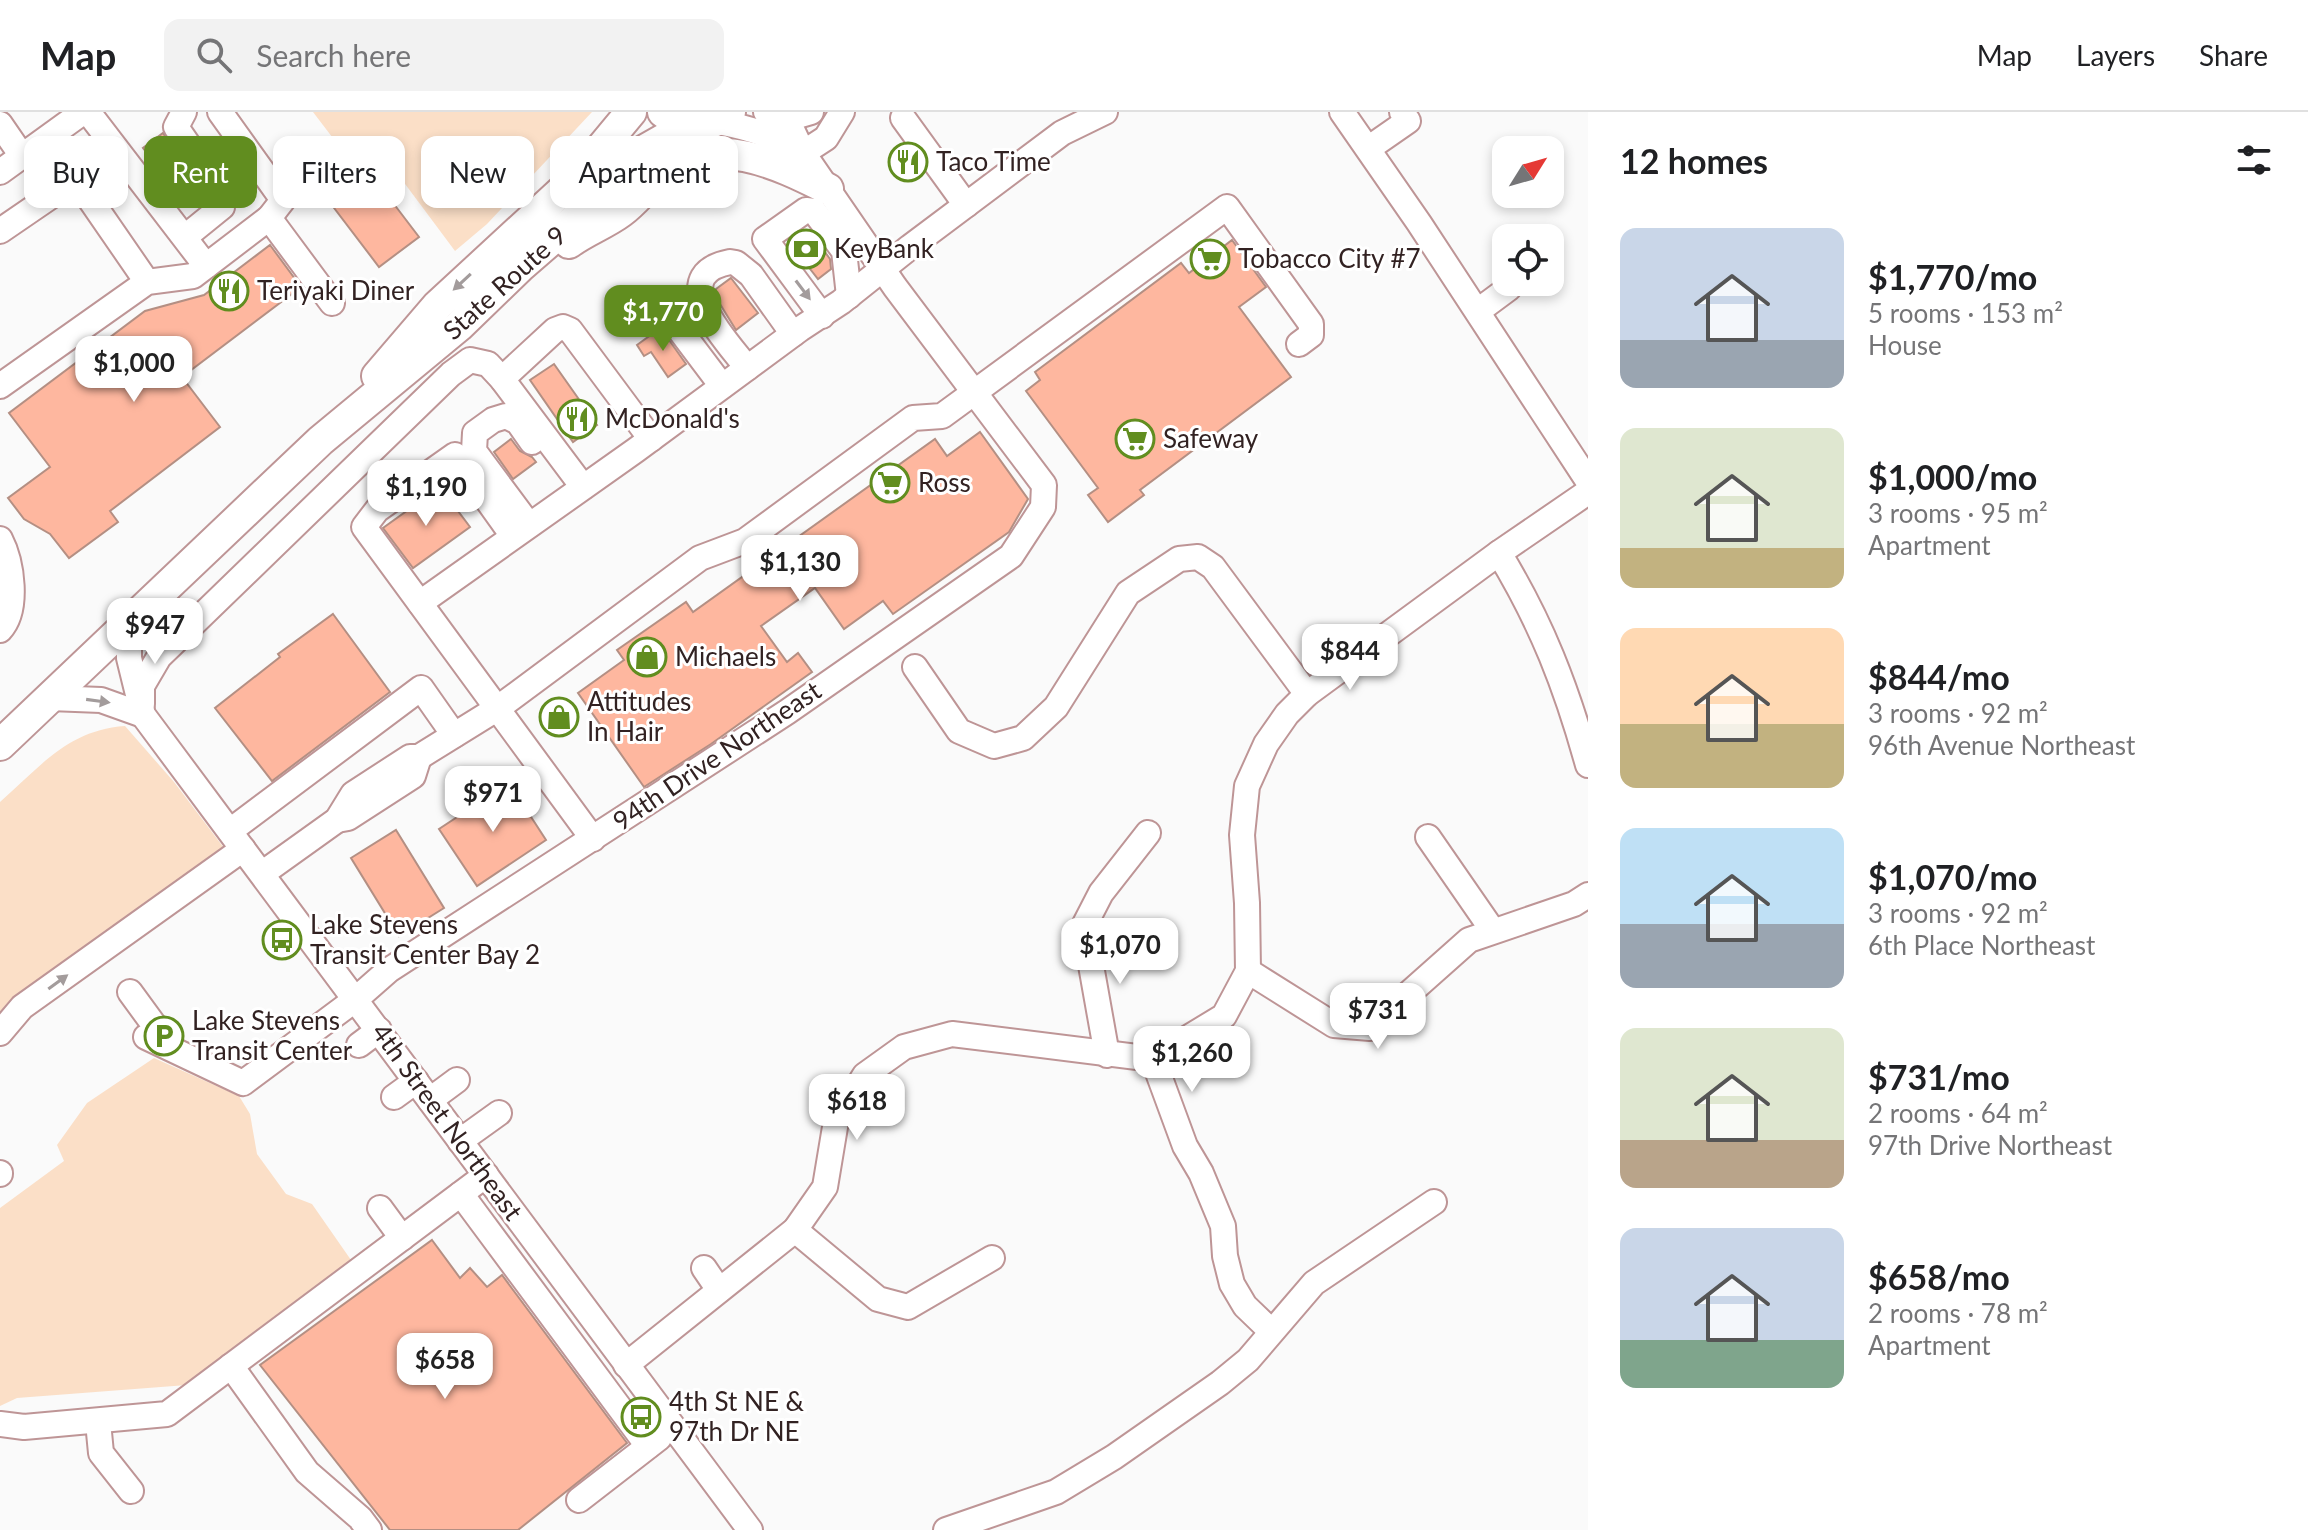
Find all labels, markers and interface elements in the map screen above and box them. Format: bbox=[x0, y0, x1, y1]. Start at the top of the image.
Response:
search box bbox=[164, 19, 724, 91]
text: Map bbox=[40, 32, 116, 78]
icon: search bbox=[192, 33, 236, 77]
text: Search here bbox=[256, 37, 411, 73]
text: Map bbox=[1977, 38, 2032, 72]
text: Layers bbox=[2076, 38, 2155, 72]
text: Share bbox=[2199, 38, 2268, 72]
chip: Buy bbox=[24, 136, 128, 208]
chip: Rent bbox=[144, 136, 257, 208]
chip: Filters bbox=[273, 136, 405, 208]
chip: New bbox=[421, 136, 534, 208]
chip: Apartment bbox=[550, 136, 738, 208]
north arrow bbox=[1492, 136, 1564, 208]
map controls bbox=[1492, 136, 1564, 296]
icon: filters bbox=[2232, 138, 2276, 182]
text: 12 homes bbox=[1620, 140, 1768, 181]
restaurant icon: Taco Time bbox=[887, 141, 929, 183]
place label: Taco Time bbox=[936, 145, 1051, 177]
street label: State Route 9 bbox=[436, 219, 572, 346]
button: locate bbox=[1492, 224, 1564, 296]
bank icon: KeyBank bbox=[785, 228, 827, 270]
place label: KeyBank bbox=[834, 232, 935, 264]
supermarket icon: Tobacco City #7 bbox=[1189, 238, 1231, 280]
place label: Tobacco City #7 bbox=[1238, 242, 1421, 274]
text: $1,770/mo bbox=[1868, 256, 2037, 297]
icon: home bbox=[1684, 260, 1780, 356]
restaurant icon: Teriyaki Diner bbox=[208, 270, 250, 312]
one-way arrow bbox=[453, 273, 472, 291]
place label: Teriyaki Diner bbox=[257, 274, 415, 306]
one-way arrow bbox=[795, 279, 811, 301]
pin: $1,770 bbox=[598, 285, 728, 353]
text: $1,770 bbox=[622, 295, 704, 327]
text: 5 rooms · 153 m² bbox=[1868, 297, 2063, 329]
text: House bbox=[1868, 329, 1942, 361]
pin: $1,000 bbox=[69, 336, 199, 404]
text: $1,000 bbox=[93, 346, 175, 378]
restaurant icon: McDonald's bbox=[556, 398, 598, 440]
place label: McDonald's bbox=[605, 402, 740, 434]
supermarket icon: Safeway bbox=[1114, 418, 1156, 460]
place label: Safeway bbox=[1163, 422, 1259, 454]
text: $1,000/mo bbox=[1868, 456, 2037, 497]
pin: $1,190 bbox=[361, 460, 491, 528]
icon: home bbox=[1684, 460, 1780, 556]
supermarket icon: Ross bbox=[869, 462, 911, 504]
place label: Ross bbox=[918, 466, 971, 498]
text: $1,190 bbox=[385, 470, 467, 502]
text: 3 rooms · 95 m² bbox=[1868, 497, 2048, 529]
text: Apartment bbox=[1868, 529, 1991, 561]
pin: $1,130 bbox=[735, 535, 865, 603]
text: $1,130 bbox=[759, 545, 841, 577]
pin: $947 bbox=[108, 598, 202, 666]
text: $947 bbox=[125, 608, 185, 640]
pin: $844 bbox=[1303, 624, 1397, 692]
text: $844 bbox=[1320, 634, 1380, 666]
shop icon: Michaels bbox=[626, 636, 668, 678]
place label: Michaels bbox=[675, 640, 776, 672]
text: $844/mo bbox=[1868, 656, 2010, 697]
icon: home bbox=[1684, 660, 1780, 756]
street label: 94th Drive Northeast bbox=[606, 673, 827, 837]
place label: Attitudes In Hair bbox=[587, 685, 691, 747]
one-way arrow bbox=[86, 695, 111, 708]
shop icon: Attitudes In Hair bbox=[538, 696, 580, 738]
text: 3 rooms · 92 m² bbox=[1868, 697, 2048, 729]
text: 96th Avenue Northeast bbox=[1868, 729, 2135, 761]
pin: $971 bbox=[446, 766, 540, 834]
text: $971 bbox=[463, 776, 523, 808]
text: $1,070/mo bbox=[1868, 856, 2037, 897]
icon: home bbox=[1684, 860, 1780, 956]
text: 3 rooms · 92 m² bbox=[1868, 897, 2048, 929]
place label: Lake Stevens Transit Center Bay 2 bbox=[310, 908, 540, 970]
pin: $1,070 bbox=[1055, 918, 1185, 986]
bus stop icon: Lake Stevens Transit Center Bay 2 bbox=[261, 919, 303, 961]
text: $1,070 bbox=[1079, 928, 1161, 960]
text: 6th Place Northeast bbox=[1868, 929, 2095, 961]
one-way arrow bbox=[47, 975, 68, 990]
pin: $731 bbox=[1331, 983, 1425, 1051]
text: $731 bbox=[1348, 993, 1408, 1025]
place label: Lake Stevens Transit Center bbox=[192, 1004, 353, 1066]
parking icon: Lake Stevens Transit Center bbox=[143, 1015, 185, 1057]
street label: 4th Street Northeast bbox=[366, 1017, 530, 1227]
pin: $1,260 bbox=[1127, 1026, 1257, 1094]
text: $1,260 bbox=[1151, 1036, 1233, 1068]
text: $731/mo bbox=[1868, 1056, 2010, 1097]
icon: home bbox=[1684, 1060, 1780, 1156]
pin: $618 bbox=[810, 1074, 904, 1142]
text: $618 bbox=[827, 1084, 887, 1116]
text: 2 rooms · 64 m² bbox=[1868, 1097, 2048, 1129]
text: 97th Drive Northeast bbox=[1868, 1129, 2112, 1161]
text: $658/mo bbox=[1868, 1256, 2010, 1297]
icon: home bbox=[1684, 1260, 1780, 1356]
text: 2 rooms · 78 m² bbox=[1868, 1297, 2048, 1329]
text: Apartment bbox=[1868, 1329, 1991, 1361]
pin: $658 bbox=[398, 1333, 492, 1401]
text: $658 bbox=[415, 1343, 475, 1375]
place label: 4th St NE & 97th Dr NE bbox=[669, 1385, 805, 1447]
bus stop icon: 4th St NE & 97th Dr NE bbox=[620, 1396, 662, 1438]

